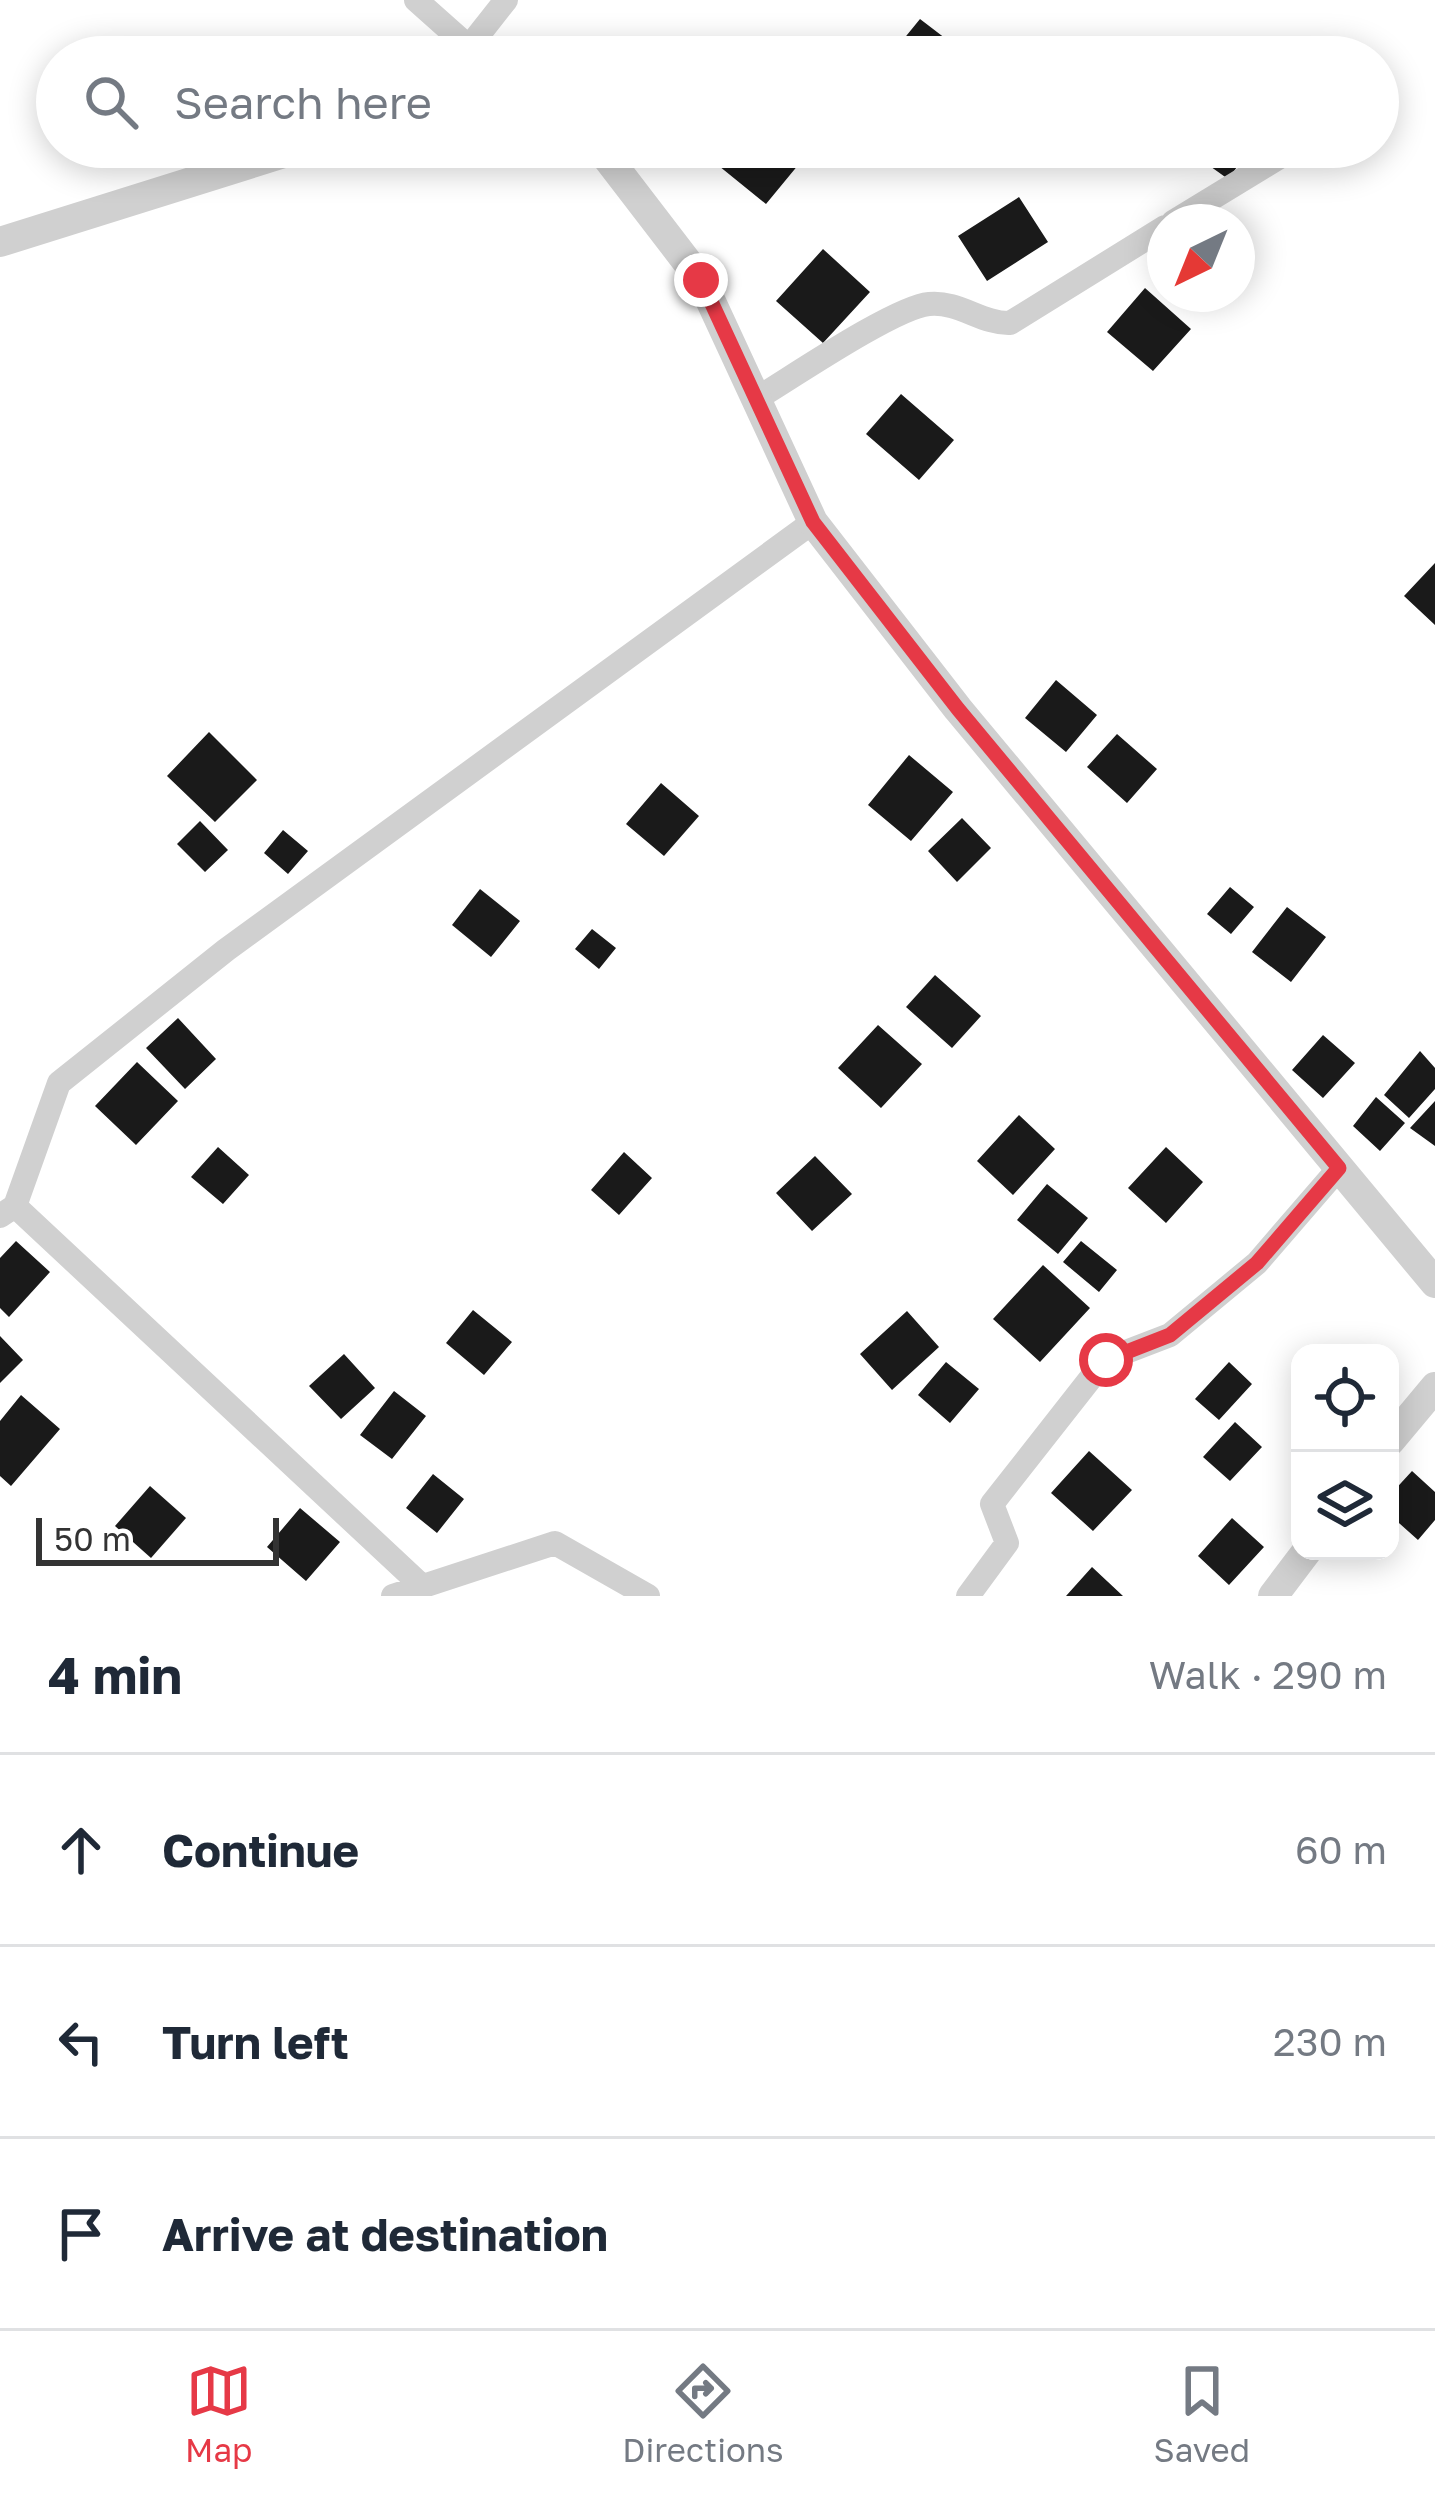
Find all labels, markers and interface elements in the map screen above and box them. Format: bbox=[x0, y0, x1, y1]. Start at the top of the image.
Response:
search box bbox=[36, 36, 1399, 168]
icon: search bbox=[78, 69, 144, 135]
text: Search here bbox=[174, 75, 432, 129]
north arrow bbox=[1147, 204, 1255, 312]
route end bbox=[674, 253, 728, 307]
route start bbox=[1079, 1333, 1133, 1387]
map controls bbox=[1291, 1344, 1399, 1560]
button: locate bbox=[1291, 1344, 1399, 1452]
button: layers bbox=[1291, 1452, 1399, 1560]
scale bar bbox=[36, 1512, 279, 1565]
text: 50 m bbox=[54, 1519, 131, 1558]
text: 4 min bbox=[48, 1644, 182, 1705]
text: Walk · 290 m bbox=[1149, 1651, 1387, 1698]
icon: ahead bbox=[48, 1817, 114, 1883]
text: Continue bbox=[162, 1823, 359, 1877]
text: 60 m bbox=[1295, 1826, 1387, 1873]
icon: left bbox=[48, 2009, 114, 2075]
text: Turn left bbox=[162, 2015, 349, 2069]
text: 230 m bbox=[1273, 2018, 1387, 2065]
icon: arrive bbox=[48, 2201, 114, 2267]
text: Arrive at destination bbox=[162, 2207, 608, 2261]
tab: Map bbox=[185, 2358, 252, 2469]
tab: Directions bbox=[622, 2358, 784, 2469]
tab: Saved bbox=[1154, 2358, 1250, 2469]

